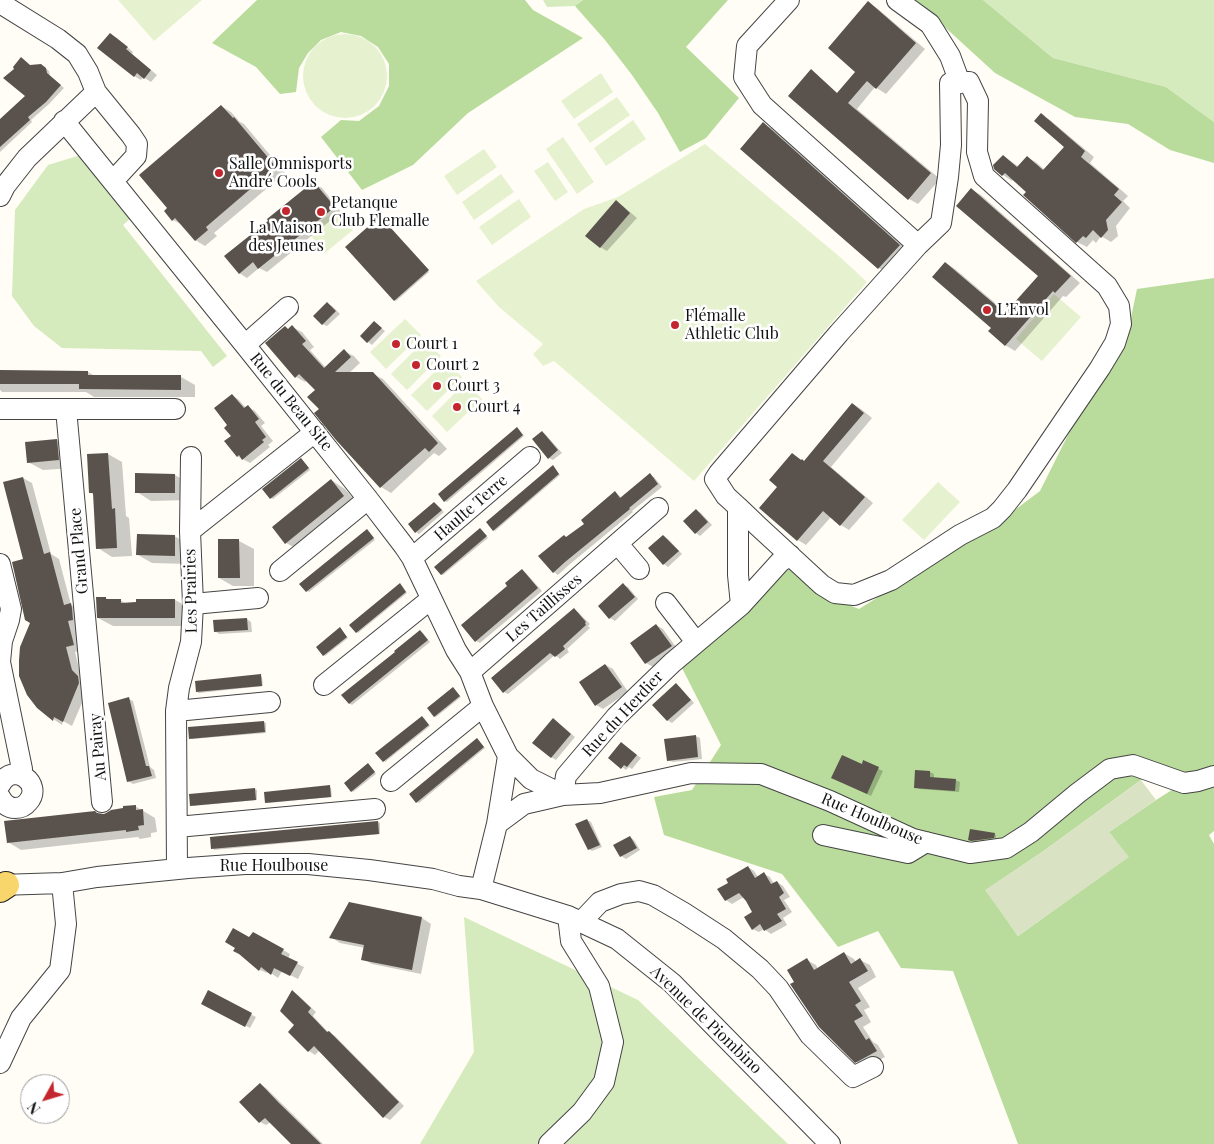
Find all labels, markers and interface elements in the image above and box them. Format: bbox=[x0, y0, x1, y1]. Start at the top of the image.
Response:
place label: Salle Omnisports André Cools bbox=[229, 154, 352, 192]
marker: Salle Omnisports André Cools bbox=[213, 167, 225, 179]
place label: Petanque Club Flemalle bbox=[331, 193, 430, 231]
marker: La Maison des Jeunes bbox=[280, 205, 292, 217]
marker: Petanque Club Flemalle bbox=[315, 206, 327, 218]
place label: La Maison des Jeunes bbox=[248, 218, 324, 256]
place label: L’Envol bbox=[997, 300, 1049, 320]
marker: L’Envol bbox=[981, 304, 993, 316]
place label: Flémalle Athletic Club bbox=[685, 306, 779, 344]
marker: Flémalle Athletic Club bbox=[669, 319, 681, 331]
place label: Court 1 bbox=[406, 334, 458, 354]
marker: Court 1 bbox=[390, 338, 402, 350]
street label: Rue du Beau Site bbox=[246, 349, 336, 455]
place label: Court 2 bbox=[426, 355, 480, 375]
marker: Court 2 bbox=[410, 359, 422, 371]
place label: Court 3 bbox=[447, 376, 500, 396]
marker: Court 3 bbox=[431, 380, 443, 392]
place label: Court 4 bbox=[467, 397, 521, 417]
marker: Court 4 bbox=[451, 401, 463, 413]
street label: Haulte Terre bbox=[430, 471, 512, 545]
street label: Grand Place bbox=[66, 507, 92, 595]
street label: Les Prairies bbox=[181, 548, 201, 634]
street label: Les Taillisses bbox=[502, 570, 586, 646]
street label: Rue du Herdier bbox=[578, 667, 668, 761]
street label: Au Pairay bbox=[85, 712, 111, 782]
street label: Rue Houlbouse bbox=[818, 789, 926, 849]
street label: Rue Houlbouse bbox=[220, 856, 328, 876]
street label: Avenue de Piombino bbox=[646, 962, 766, 1078]
north arrow bbox=[20, 1074, 70, 1124]
text: N bbox=[23, 1098, 44, 1118]

